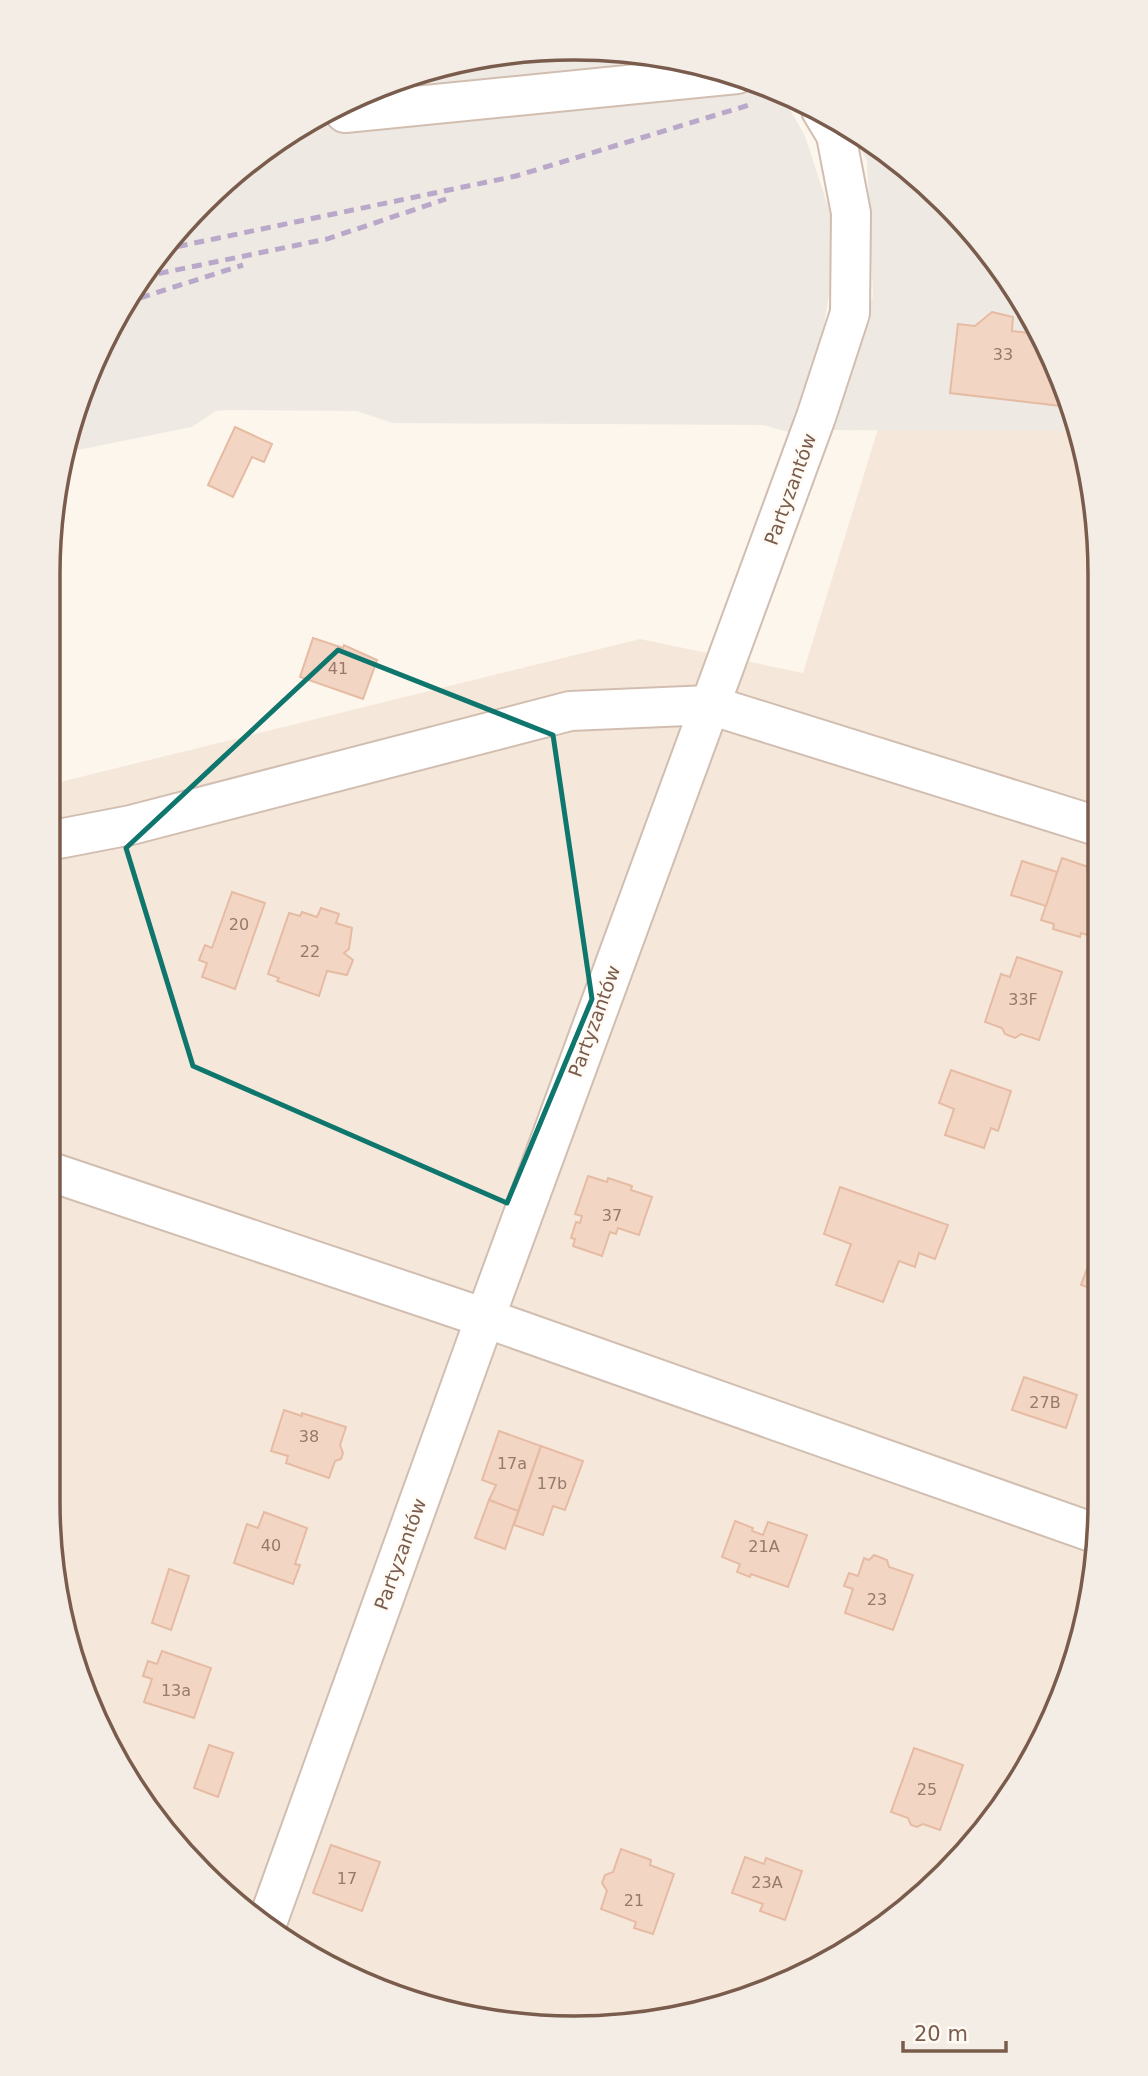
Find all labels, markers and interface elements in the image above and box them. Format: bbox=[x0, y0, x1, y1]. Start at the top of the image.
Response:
house number: 33 bbox=[993, 345, 1013, 364]
street label: Partyzantów bbox=[760, 430, 820, 548]
house number: 41 bbox=[328, 659, 348, 678]
house number: 20 bbox=[229, 915, 249, 934]
house number: 22 bbox=[300, 942, 320, 961]
street label: Partyzantów bbox=[564, 962, 624, 1080]
house number: 33F bbox=[1008, 990, 1038, 1009]
house number: 37 bbox=[602, 1206, 622, 1225]
house number: 27B bbox=[1029, 1393, 1061, 1412]
house number: 38 bbox=[299, 1427, 319, 1446]
house number: 17a bbox=[497, 1454, 527, 1473]
house number: 17b bbox=[537, 1474, 567, 1493]
street label: Partyzantów bbox=[370, 1495, 430, 1613]
house number: 40 bbox=[261, 1536, 281, 1555]
house number: 21A bbox=[748, 1537, 780, 1556]
house number: 23 bbox=[867, 1590, 887, 1609]
house number: 13a bbox=[161, 1681, 191, 1700]
house number: 25 bbox=[917, 1780, 937, 1799]
house number: 17 bbox=[337, 1869, 357, 1888]
house number: 23A bbox=[751, 1873, 783, 1892]
house number: 21 bbox=[624, 1891, 644, 1910]
scale bar bbox=[903, 2010, 1006, 2054]
text: 20 m bbox=[914, 2022, 968, 2046]

